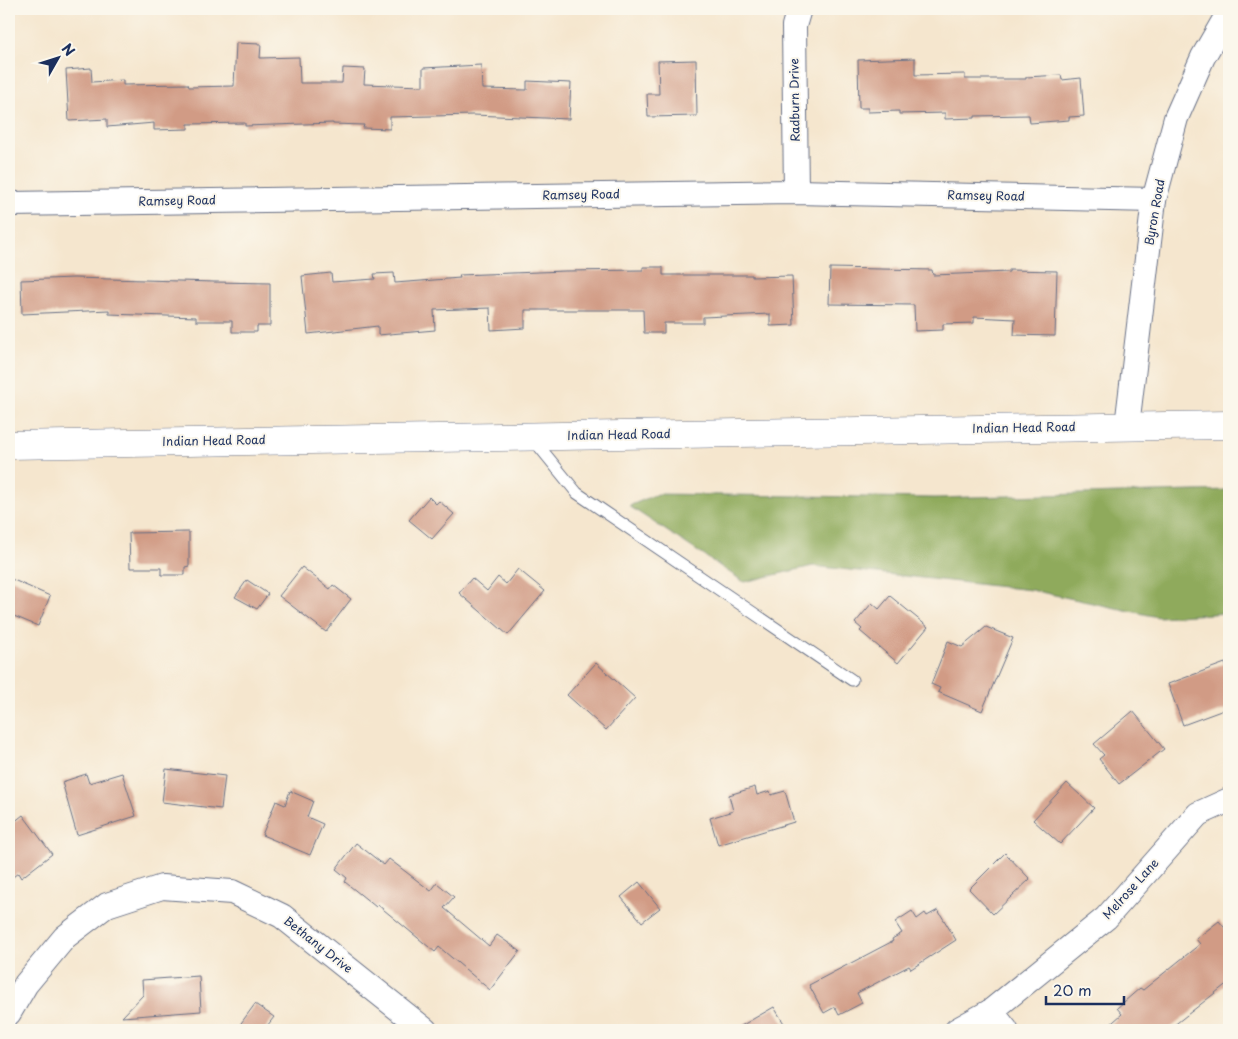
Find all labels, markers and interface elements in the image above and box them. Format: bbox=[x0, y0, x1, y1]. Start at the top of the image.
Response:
north arrow bbox=[32, 32, 82, 82]
text: N bbox=[57, 39, 80, 60]
street label: Radburn Drive bbox=[784, 58, 804, 142]
street label: Byron Road bbox=[1139, 177, 1169, 246]
street label: Ramsey Road bbox=[542, 184, 620, 204]
street label: Ramsey Road bbox=[947, 185, 1025, 205]
street label: Ramsey Road bbox=[138, 190, 216, 210]
street label: Indian Head Road bbox=[972, 417, 1076, 437]
street label: Indian Head Road bbox=[567, 424, 671, 444]
street label: Indian Head Road bbox=[162, 430, 266, 450]
street label: Melrose Lane bbox=[1098, 854, 1163, 923]
street label: Bethany Drive bbox=[280, 911, 357, 977]
scale bar bbox=[1046, 974, 1123, 1006]
text: 20 m bbox=[1053, 978, 1092, 1001]

